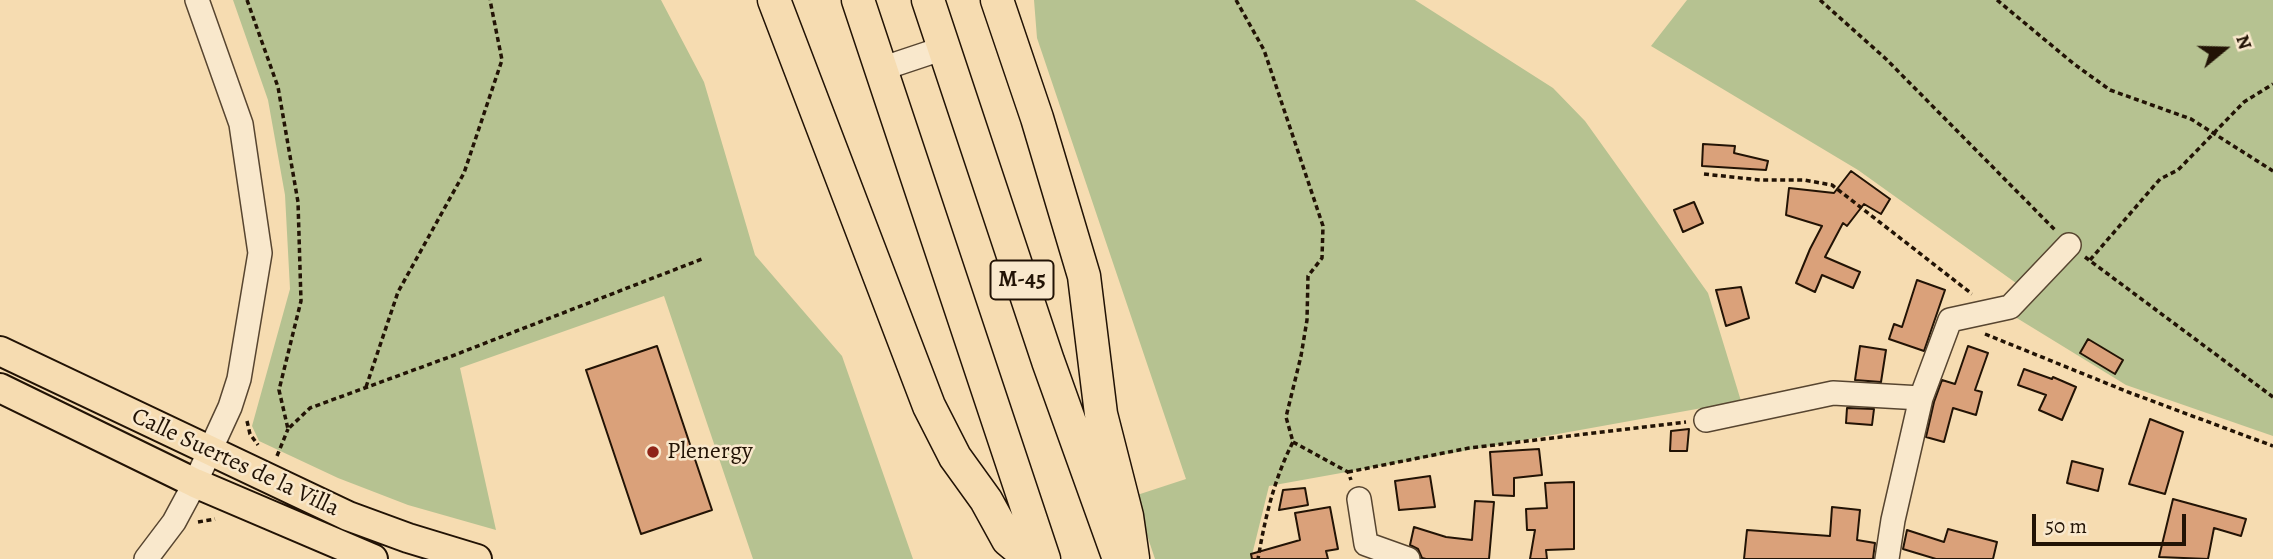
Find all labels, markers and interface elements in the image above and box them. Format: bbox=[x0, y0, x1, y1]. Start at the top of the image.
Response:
north arrow bbox=[2189, 14, 2259, 84]
text: N bbox=[2229, 31, 2258, 53]
road number: M-45 bbox=[990, 260, 1054, 300]
street label: Calle Suertes de la Villa bbox=[127, 402, 343, 524]
place label: Plenergy bbox=[667, 438, 753, 466]
marker: Plenergy bbox=[645, 444, 661, 460]
scale bar bbox=[2035, 500, 2189, 544]
text: 50 m bbox=[2045, 512, 2087, 540]

